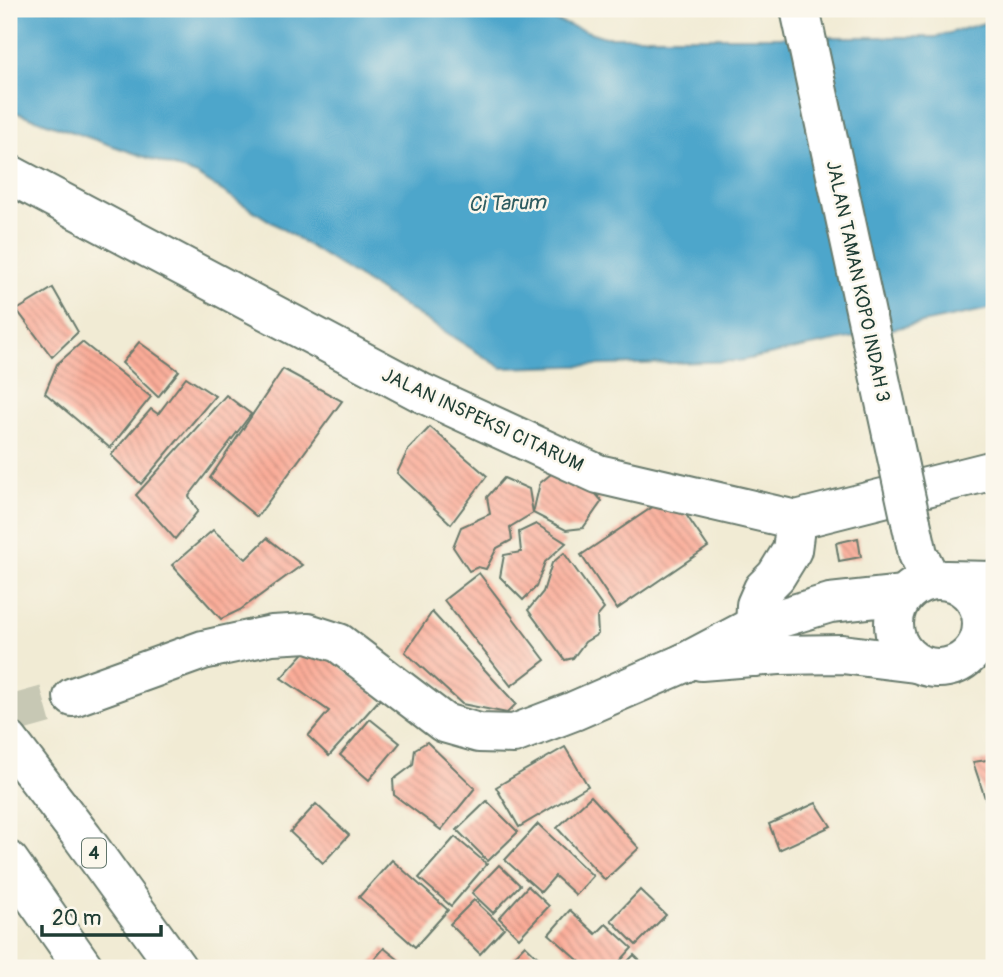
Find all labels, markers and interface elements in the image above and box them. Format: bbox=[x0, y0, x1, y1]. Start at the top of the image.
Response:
street label: JALAN TAMAN KOPO INDAH 3 bbox=[821, 158, 895, 404]
water label: Ci Tarum bbox=[468, 189, 548, 218]
street label: JALAN INSPEKSI CITARUM bbox=[378, 363, 587, 477]
road number: 4 bbox=[82, 838, 106, 868]
scale bar bbox=[42, 893, 161, 937]
text: 20 m bbox=[52, 905, 101, 932]

